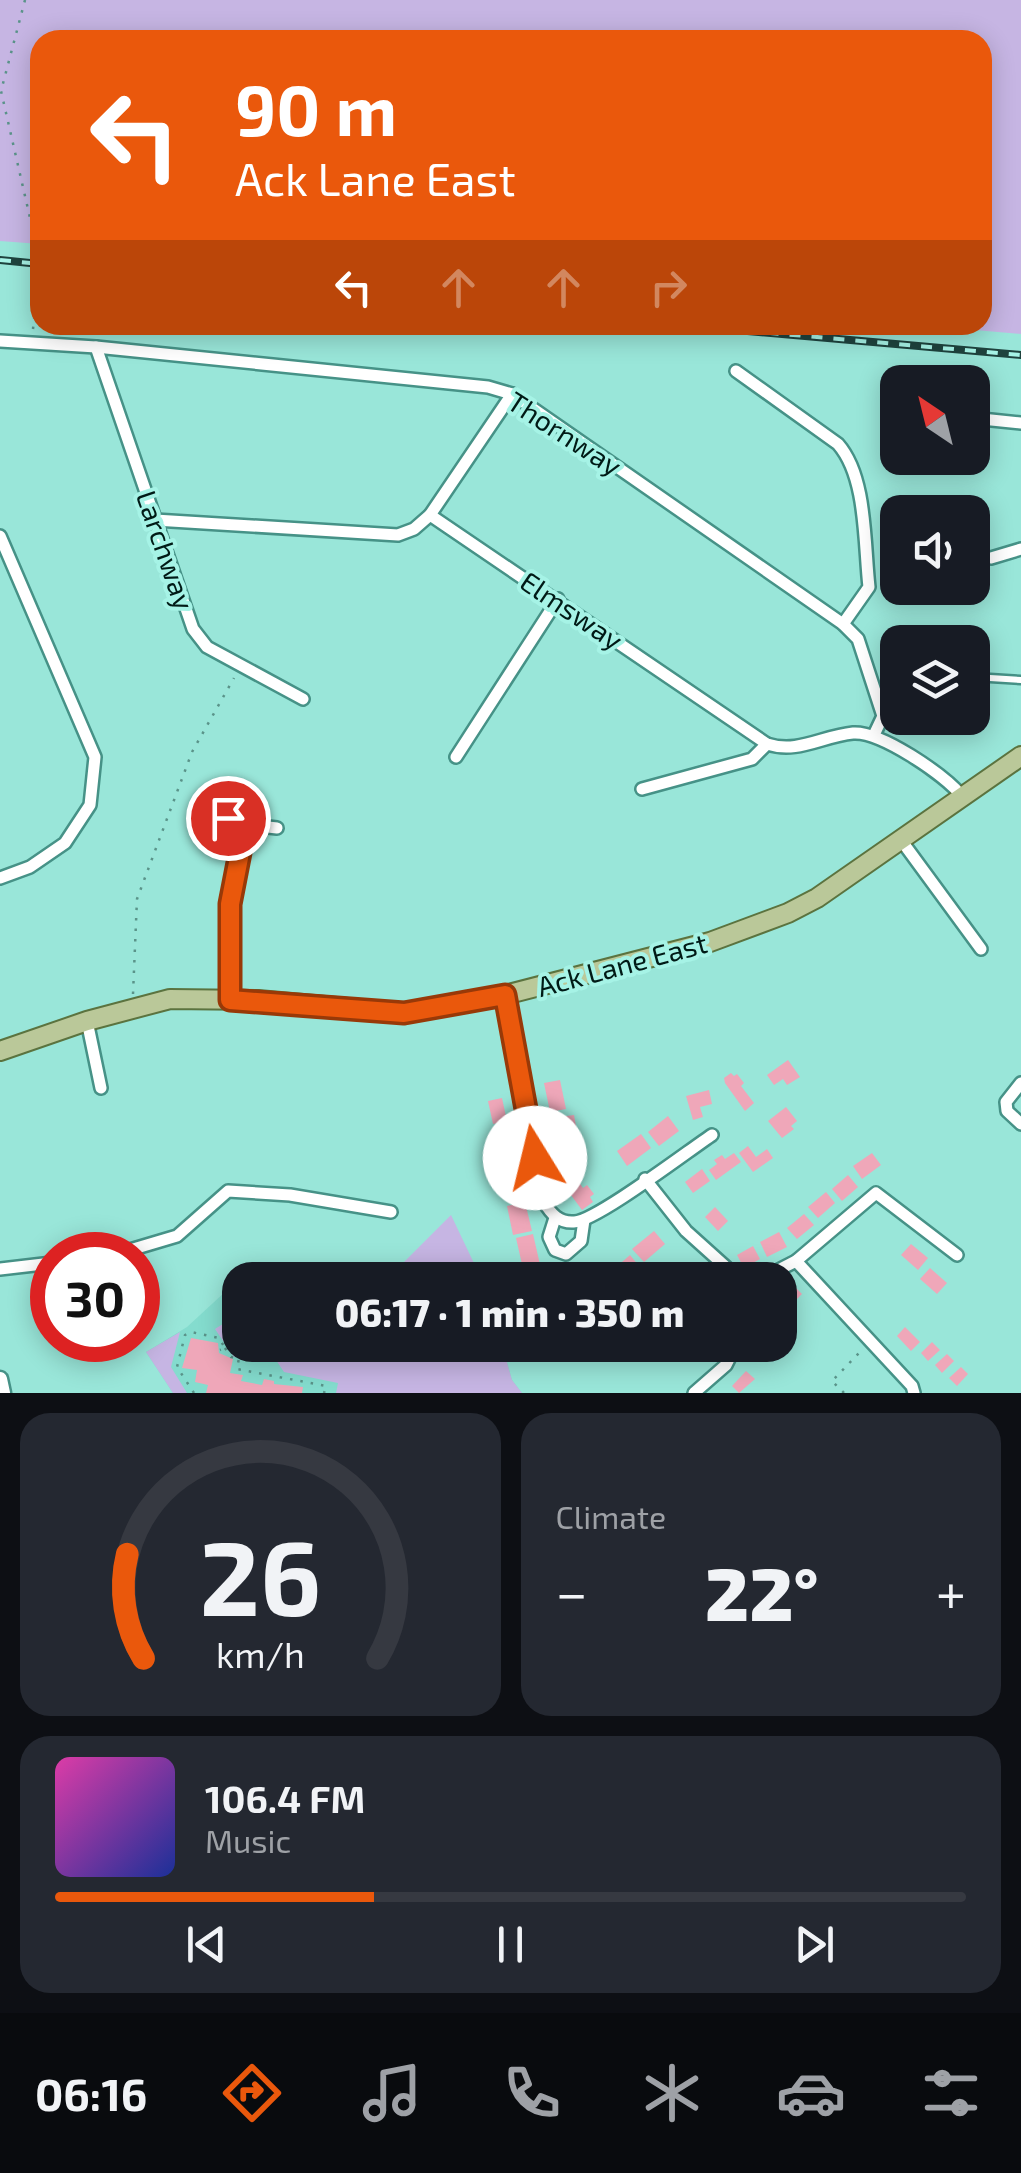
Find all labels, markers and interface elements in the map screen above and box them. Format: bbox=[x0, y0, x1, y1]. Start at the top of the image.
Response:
text: 90 m bbox=[235, 66, 397, 150]
icon: left bbox=[70, 70, 200, 200]
text: Ack Lane East bbox=[235, 151, 516, 205]
icon: left bbox=[326, 260, 381, 315]
icon: ahead bbox=[431, 260, 486, 315]
icon: ahead bbox=[536, 260, 591, 315]
icon: right bbox=[641, 260, 696, 315]
north arrow bbox=[880, 365, 990, 475]
map controls bbox=[880, 365, 990, 735]
street label: Thornway bbox=[502, 384, 629, 483]
street label: Larchway bbox=[130, 486, 202, 614]
button: sound bbox=[880, 495, 990, 605]
street label: Elmsway bbox=[514, 563, 630, 657]
button: layers bbox=[880, 625, 990, 735]
pin bbox=[186, 776, 271, 861]
icon: arrive bbox=[201, 791, 256, 846]
street label: Ack Lane East bbox=[533, 925, 711, 1003]
position arrow bbox=[483, 1106, 587, 1210]
speed limit sign: 30 bbox=[30, 1232, 160, 1362]
text: 06:17 · 1 min · 350 m bbox=[335, 1289, 684, 1335]
text: Climate bbox=[556, 1497, 666, 1535]
text: 26 bbox=[199, 1512, 321, 1637]
text: 22° bbox=[705, 1546, 819, 1636]
text: − bbox=[556, 1558, 588, 1624]
text: + bbox=[936, 1558, 966, 1624]
text: km/h bbox=[216, 1632, 305, 1675]
text: 106.4 FM bbox=[205, 1775, 365, 1821]
text: Music bbox=[205, 1821, 291, 1859]
icon: previous bbox=[179, 1917, 234, 1972]
icon: pause bbox=[483, 1917, 538, 1972]
icon: next bbox=[787, 1917, 842, 1972]
icon: directions bbox=[217, 2058, 287, 2128]
icon: music bbox=[357, 2058, 427, 2128]
icon: phone bbox=[497, 2058, 567, 2128]
icon: climate bbox=[637, 2058, 707, 2128]
icon: car bbox=[776, 2058, 846, 2128]
icon: filters bbox=[916, 2058, 986, 2128]
text: 06:16 bbox=[35, 2066, 147, 2120]

